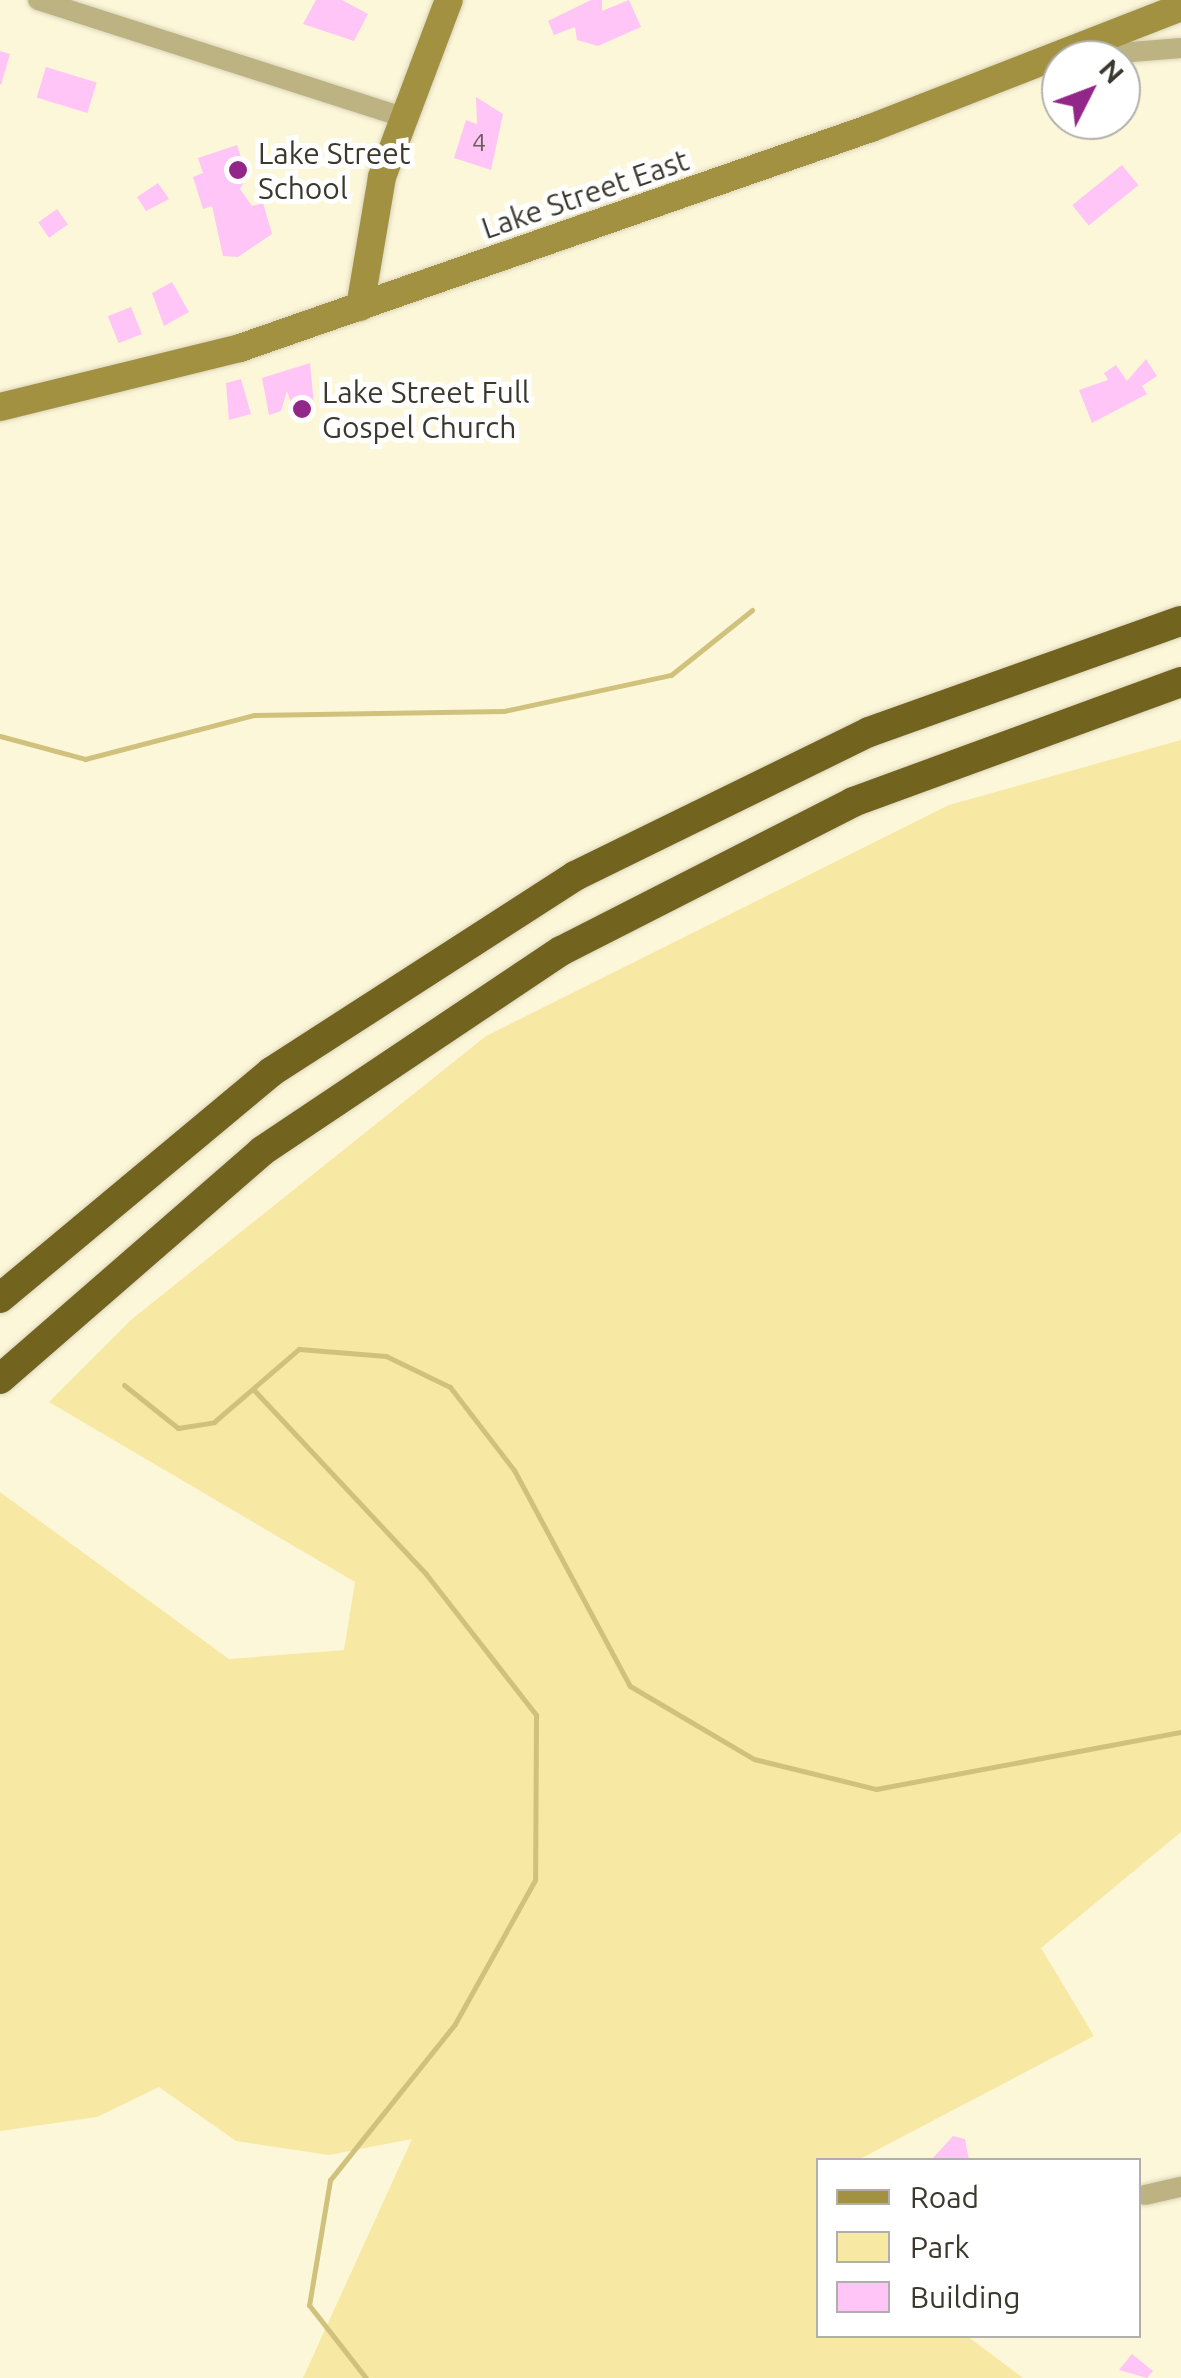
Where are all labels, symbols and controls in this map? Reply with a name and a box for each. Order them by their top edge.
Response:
north arrow [1041,40,1141,140]
text: N [1094,53,1131,89]
house number: 4 [472,127,486,157]
place label: Lake Street School [258,135,411,206]
street label: Lake Street East [477,142,693,246]
marker: Lake Street School [227,159,249,181]
place label: Lake Street Full Gospel Church [322,374,530,444]
marker: Lake Street Full Gospel Church [291,398,313,420]
legend [816,2158,1141,2338]
text: Road [910,2180,979,2214]
text: Park [910,2230,970,2264]
text: Building [910,2280,1021,2314]

